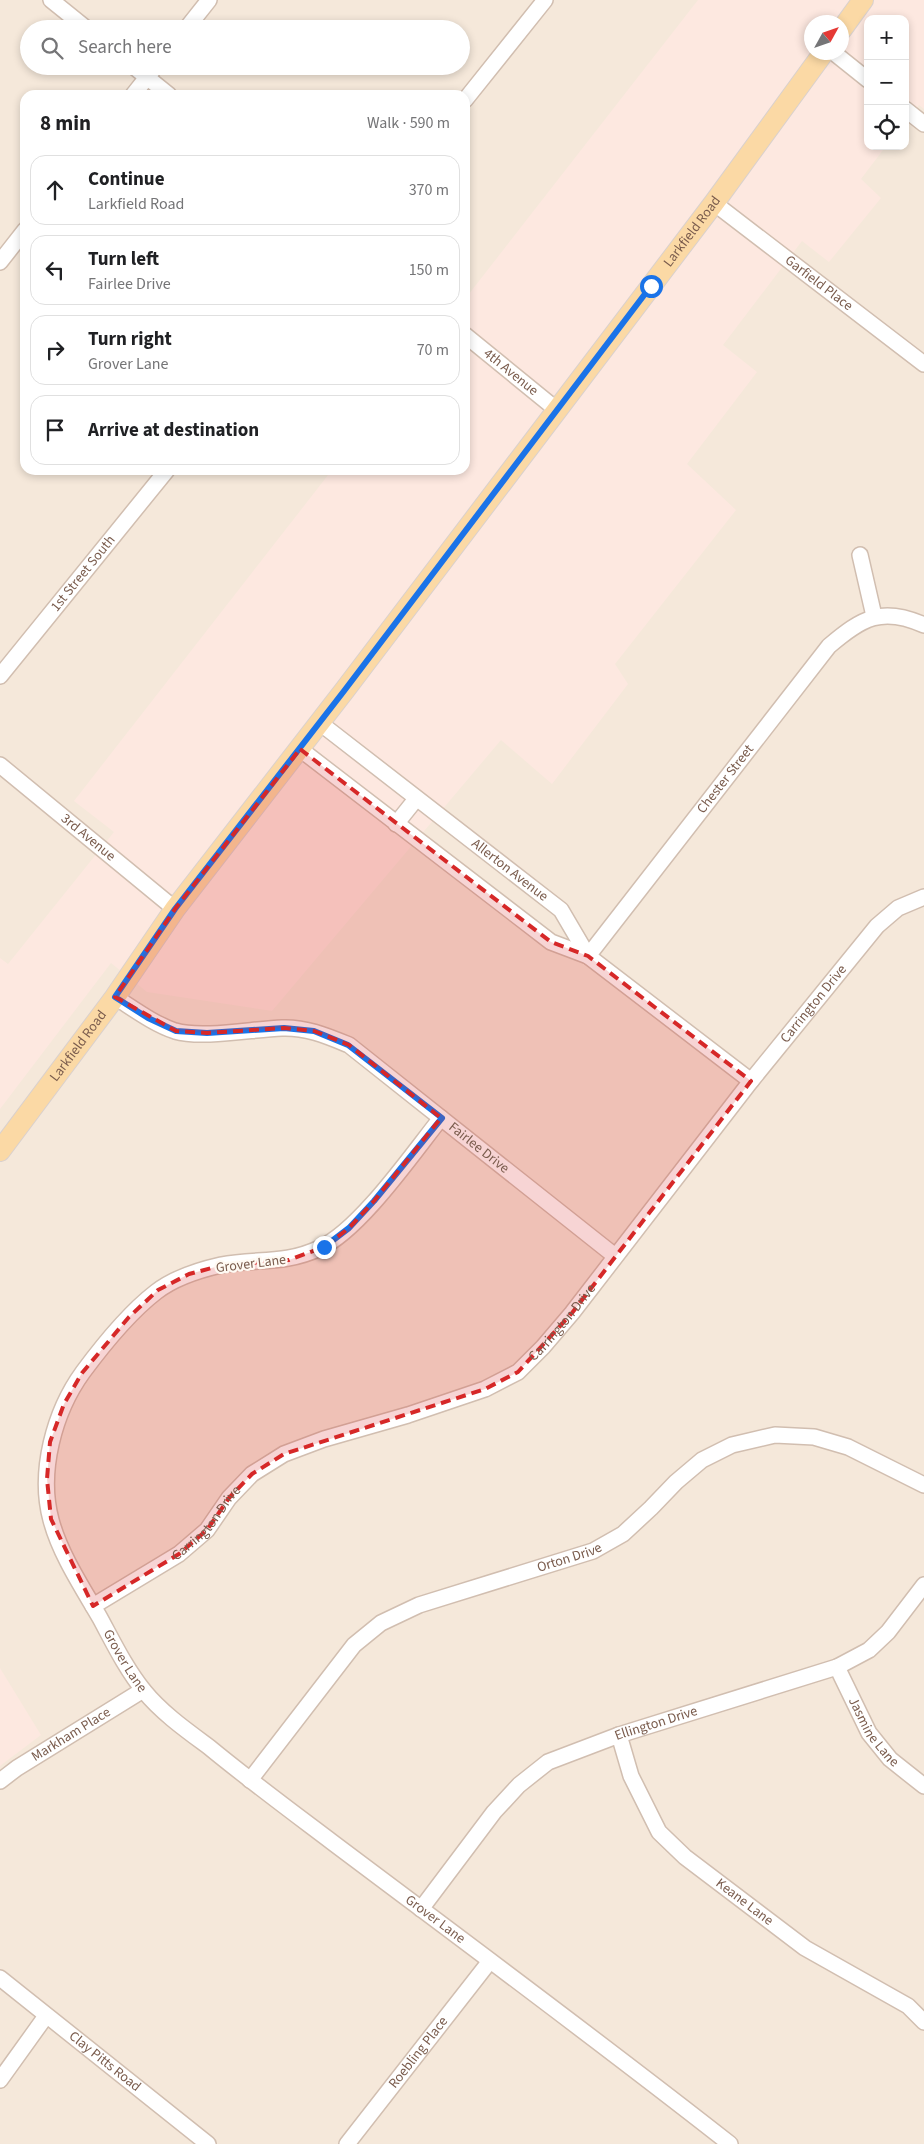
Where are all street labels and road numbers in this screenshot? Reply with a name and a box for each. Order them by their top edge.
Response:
street label: Larkfield Road [659,192,726,271]
street label: Garfield Place [781,251,857,316]
street label: 4th Avenue [479,344,542,401]
street label: 1st Street South [46,531,120,616]
street label: Chester Street [692,740,759,818]
street label: 3rd Avenue [56,809,120,866]
street label: Allerton Avenue [467,834,552,906]
street label: Carrington Drive [776,960,852,1048]
street label: Larkfield Road [45,1006,112,1086]
street label: Fairlee Drive [444,1118,513,1178]
street label: Grover Lane [215,1250,287,1278]
street label: Carrington Drive [524,1280,601,1366]
street label: Carrington Drive [168,1481,246,1566]
street label: Orton Drive [535,1538,606,1578]
street label: Grover Lane [98,1626,152,1697]
street label: Jasmine Lane [843,1694,903,1772]
street label: Ellington Drive [612,1701,700,1746]
street label: Markham Place [28,1702,115,1767]
street label: Keane Lane [711,1874,778,1931]
street label: Grover Lane [401,1890,469,1949]
street label: Roebling Place [384,2012,453,2093]
street label: Clay Pitts Road [64,2027,145,2097]

